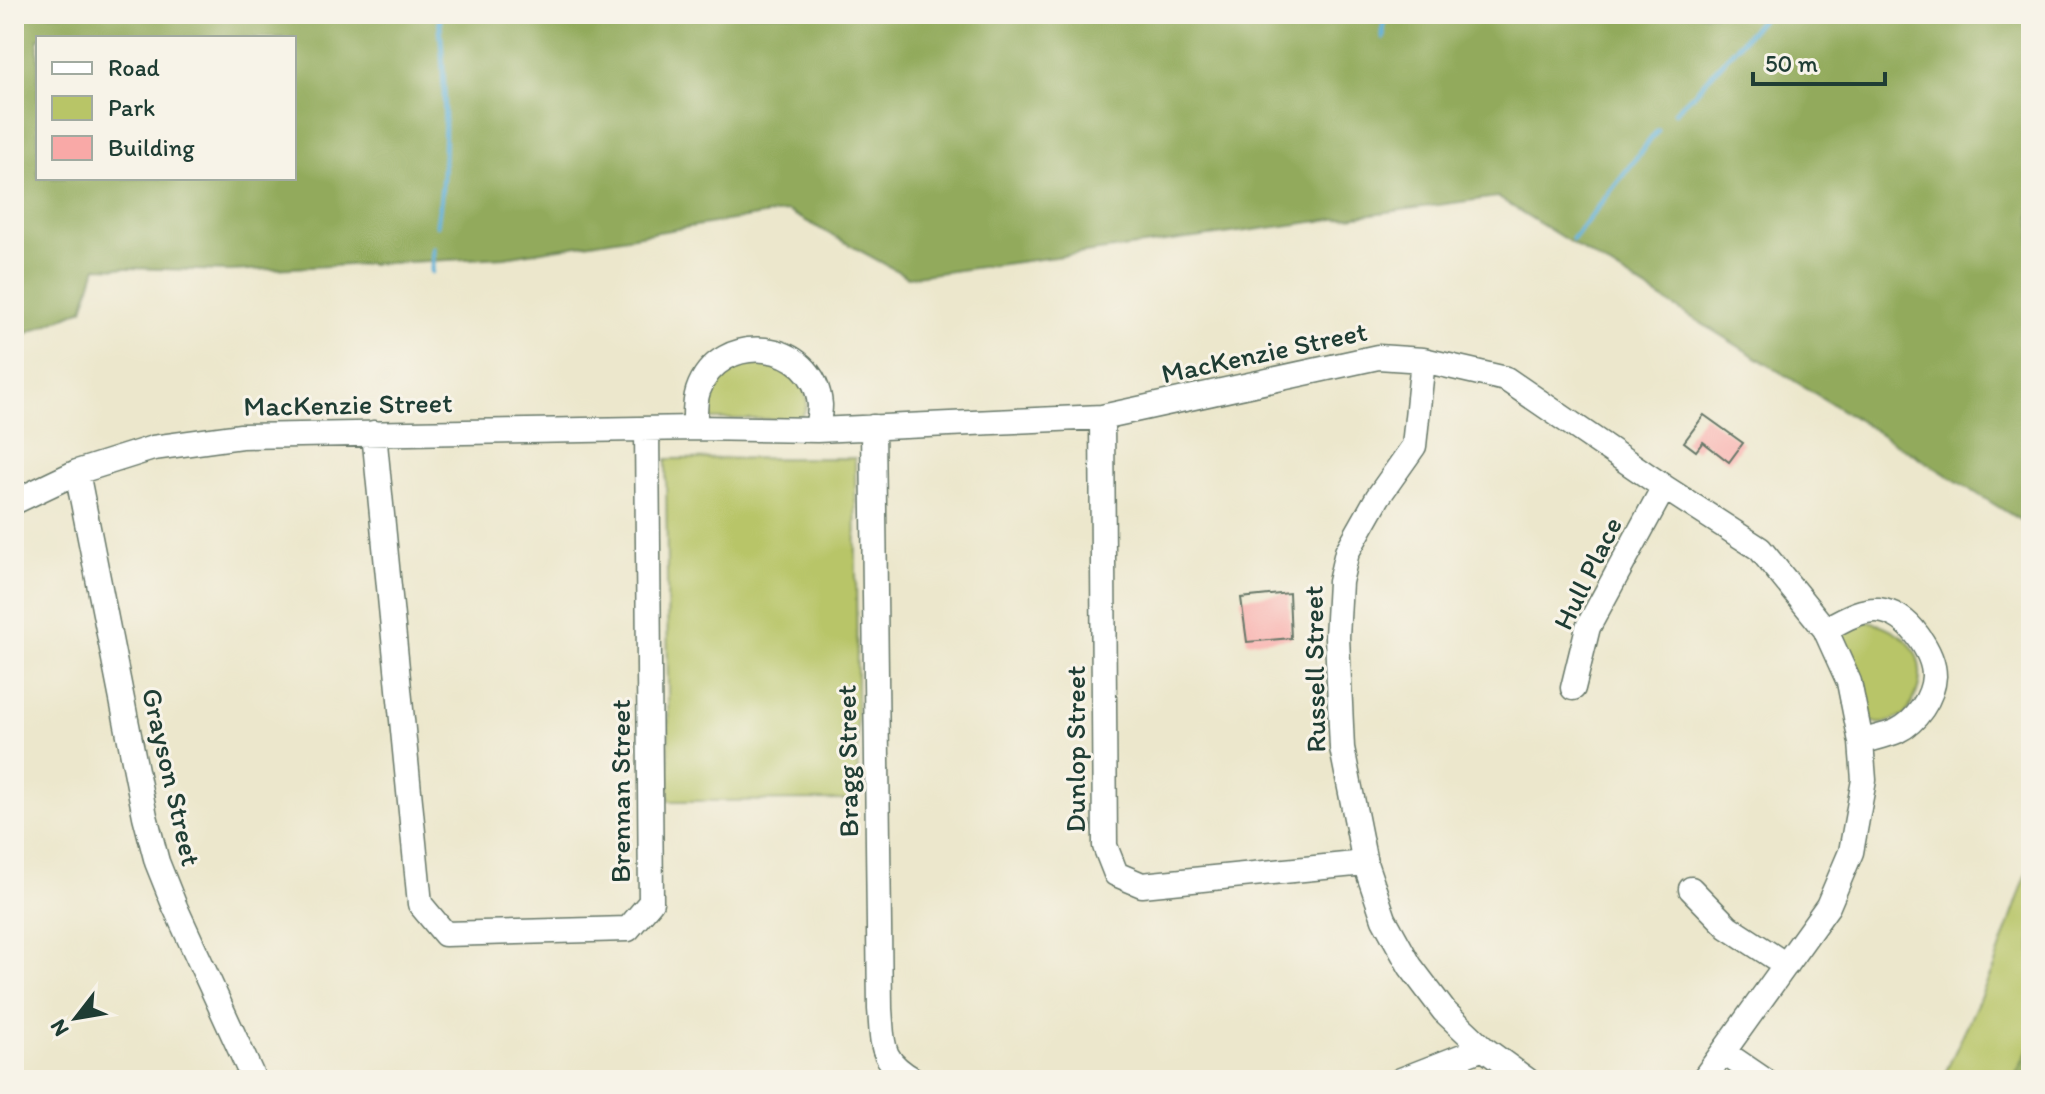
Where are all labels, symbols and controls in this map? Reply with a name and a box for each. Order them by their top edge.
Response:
legend [36,36,296,180]
scale bar [1753,36,1885,86]
text: 50 m [1765,49,1818,78]
text: Road [108,53,160,82]
text: Park [108,93,155,122]
text: Building [108,133,195,162]
street label: MacKenzie Street [1158,314,1370,390]
street label: MacKenzie Street [243,385,453,423]
street label: Hull Place [1545,511,1629,635]
street label: Russell Street [1296,585,1332,753]
street label: Dunlop Street [1058,665,1092,833]
street label: Bragg Street [829,684,865,838]
street label: Grayson Street [135,685,209,869]
street label: Brennan Street [603,699,637,883]
north arrow [36,978,116,1058]
text: N [44,1015,75,1041]

